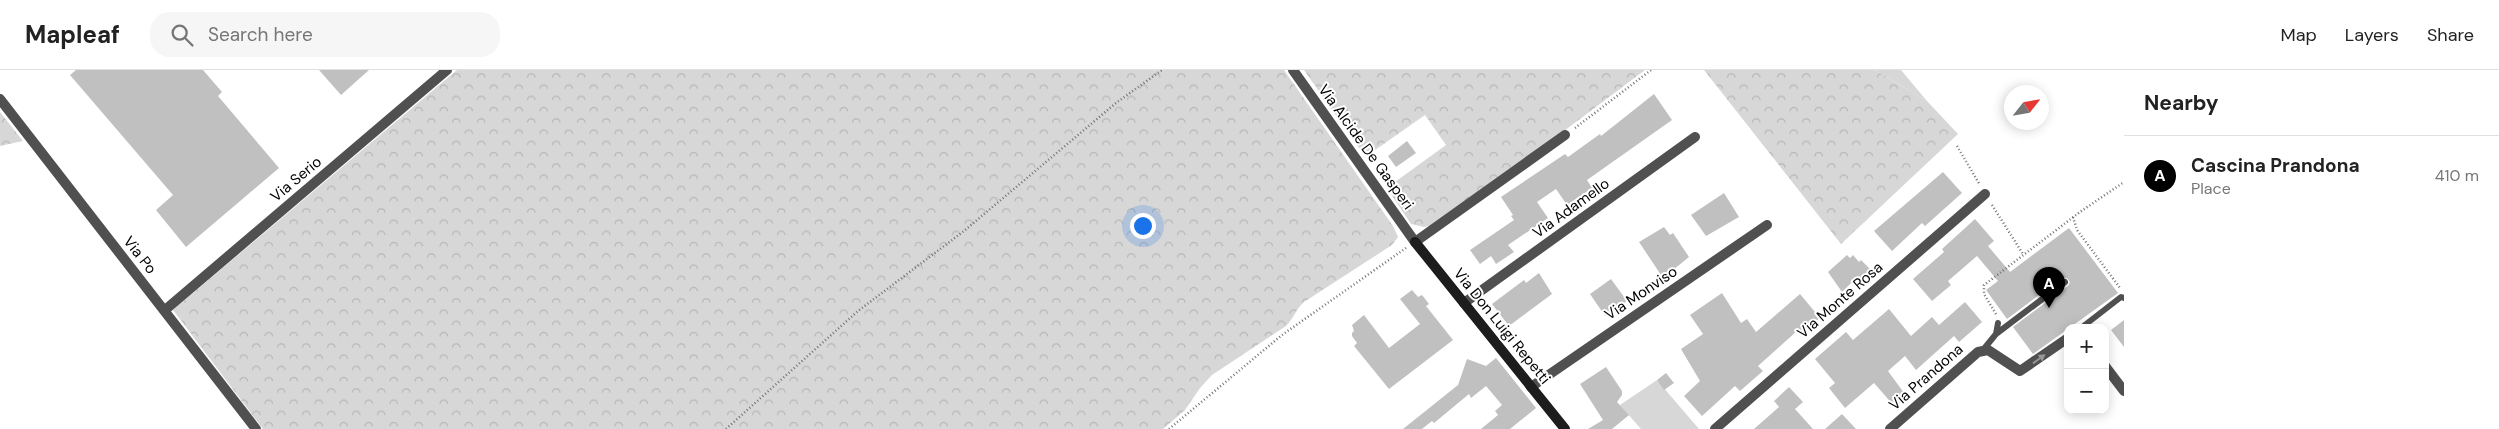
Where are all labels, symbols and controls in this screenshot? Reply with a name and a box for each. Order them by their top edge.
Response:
search box [150,12,500,57]
text: Mapleaf [25,19,120,50]
icon: search [168,21,196,49]
text: Search here [208,22,313,47]
text: Map [2281,23,2317,47]
text: Layers [2345,23,2399,47]
text: Share [2427,23,2474,47]
street label: Via Alcide De Gasperi [1314,80,1418,214]
north arrow [2004,85,2049,130]
text: Nearby [2144,89,2218,117]
street label: Via Serio [266,152,326,206]
text: Cascina Prandona [2191,153,2360,178]
text: A [2154,165,2166,186]
text: 410 m [2435,165,2479,186]
street label: Via Adamello [1529,173,1614,243]
text: Place [2191,178,2231,199]
your location [1130,213,1156,239]
street label: Via Po [119,232,161,278]
street label: Via Monte Rosa [1793,257,1887,343]
street label: Via Monviso [1601,261,1681,325]
street label: Via Don Luigi Repetti [1449,264,1555,388]
pin: A [2033,267,2065,308]
map controls [2064,324,2109,414]
button: + [2064,324,2109,369]
street label: Via Prandona [1885,339,1967,415]
one-way arrow [2032,354,2046,364]
button: − [2064,369,2109,414]

